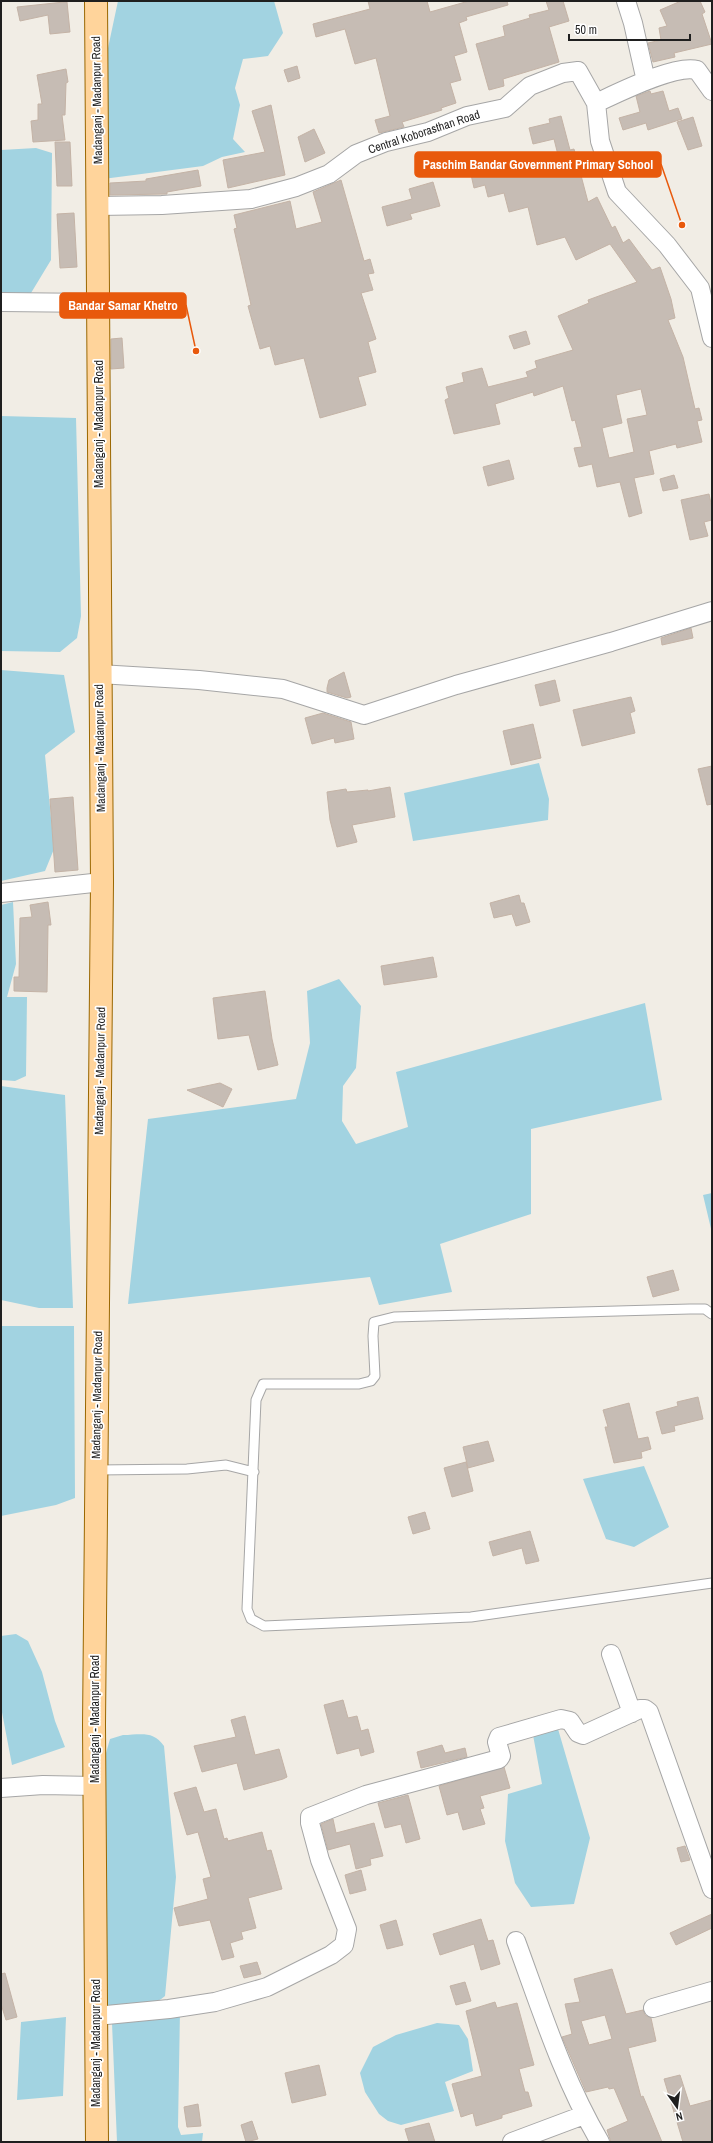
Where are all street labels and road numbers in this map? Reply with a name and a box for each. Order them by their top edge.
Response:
street label: Madanganj - Madanpur Road [88,36,106,164]
street label: Central Koborasthan Road [366,106,482,158]
street label: Madanganj - Madanpur Road [91,360,107,488]
street label: Madanganj - Madanpur Road [91,684,109,812]
street label: Madanganj - Madanpur Road [91,1007,109,1135]
street label: Madanganj - Madanpur Road [88,1331,106,1459]
street label: Madanganj - Madanpur Road [87,1655,103,1783]
street label: Madanganj - Madanpur Road [88,1979,104,2107]

